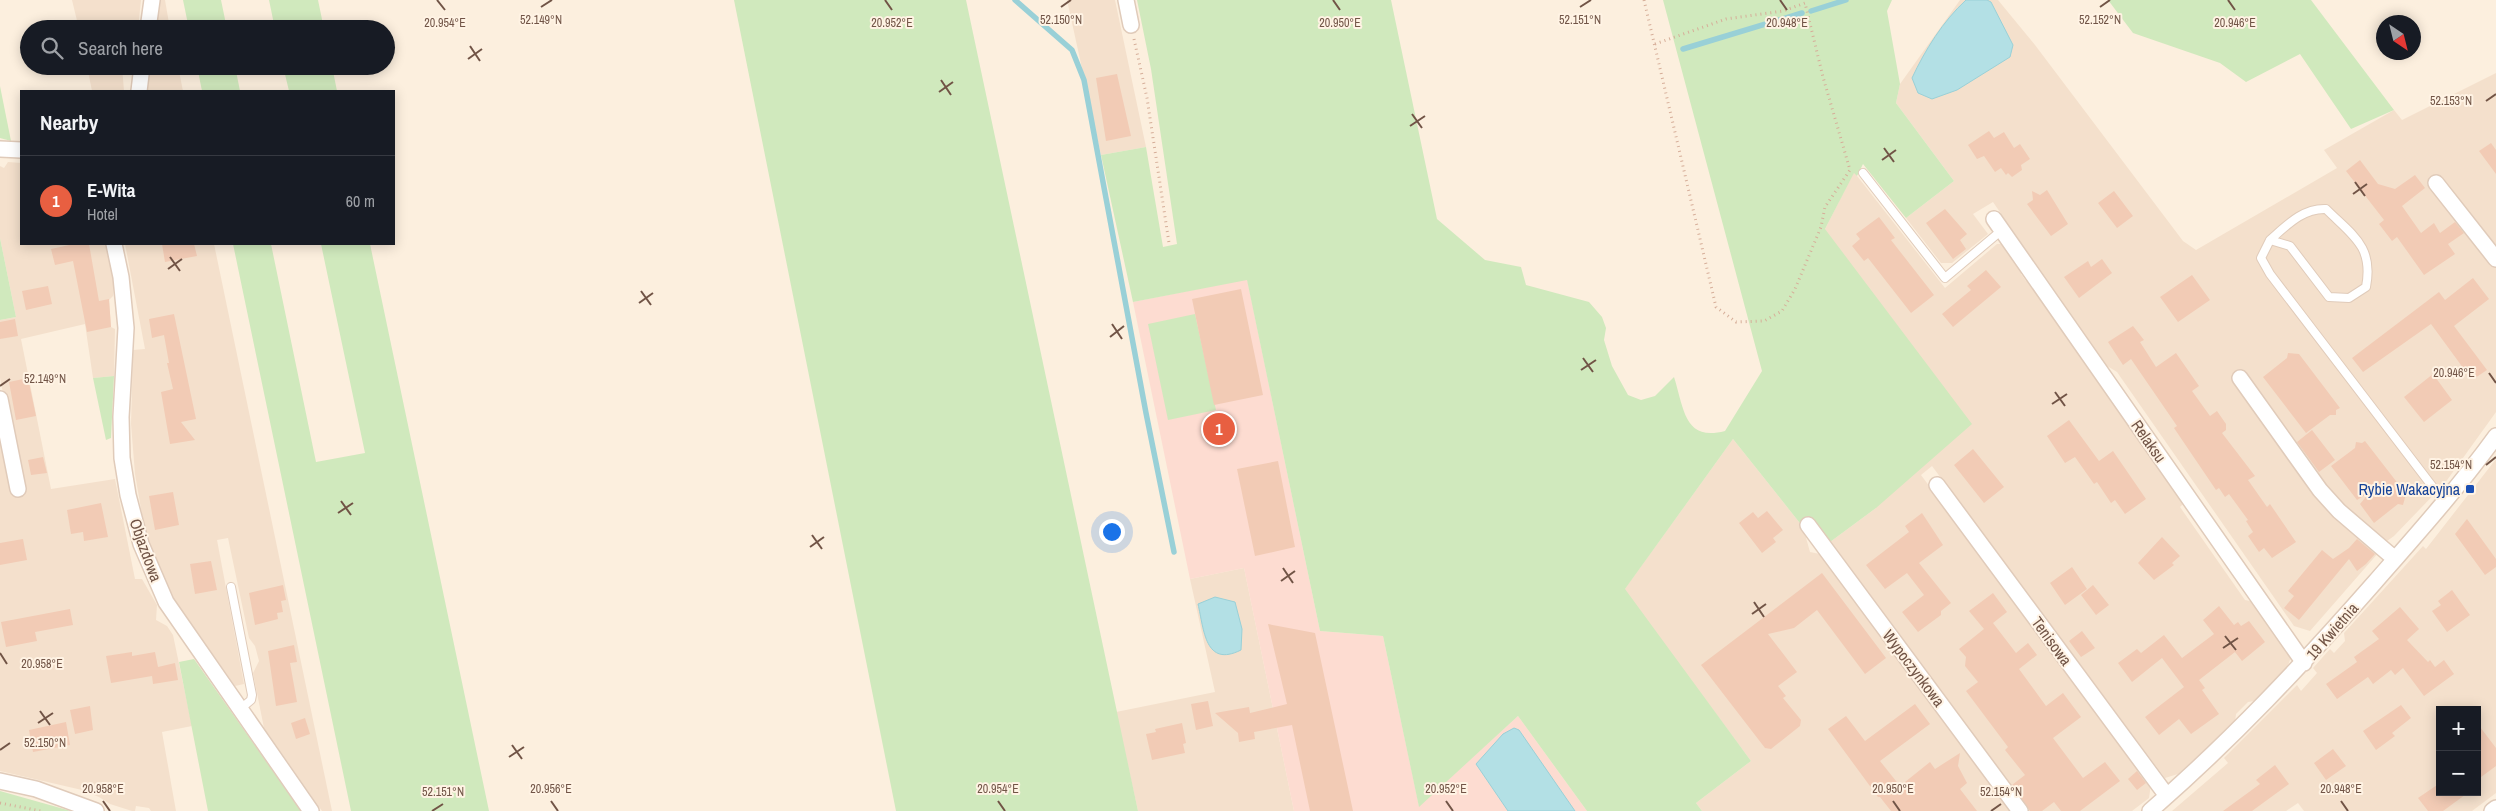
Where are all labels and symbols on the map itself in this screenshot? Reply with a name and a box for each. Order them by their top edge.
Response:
text: 52.149°N [520,12,562,28]
text: 52.150°N [1040,12,1082,28]
text: 52.151°N [1559,12,1601,28]
text: 52.152°N [2079,12,2121,28]
text: 20.954°E [424,15,466,31]
text: 20.952°E [871,15,913,31]
text: 20.950°E [1319,15,1361,31]
text: 20.948°E [1766,15,1808,31]
text: 20.946°E [2214,15,2256,31]
north arrow [2376,15,2421,60]
text: 52.153°N [2430,93,2472,109]
text: 20.946°E [2433,365,2475,381]
text: 52.149°N [24,371,66,387]
pin: 1 [1203,410,1235,448]
street label: Relaksu [2126,415,2172,467]
text: 52.154°N [2430,457,2472,473]
place label: Rybie Wakacyjna [2358,478,2461,500]
marker: Rybie Wakacyjna [2464,483,2476,495]
street label: Objazdowa [124,515,168,585]
your location [1099,519,1125,545]
street label: 19 Kwietnia [2301,597,2363,664]
street label: Tenisowa [2027,612,2078,670]
street label: Wypoczynkowa [1878,625,1951,712]
text: 20.958°E [21,656,63,672]
text: 52.150°N [24,735,66,751]
text: 20.958°E [82,781,124,797]
text: 20.956°E [530,781,572,797]
text: 20.954°E [977,781,1019,797]
text: 20.952°E [1425,781,1467,797]
text: 20.950°E [1872,781,1914,797]
text: 20.948°E [2320,781,2362,797]
text: 52.151°N [422,784,464,800]
text: 52.154°N [1980,784,2022,800]

